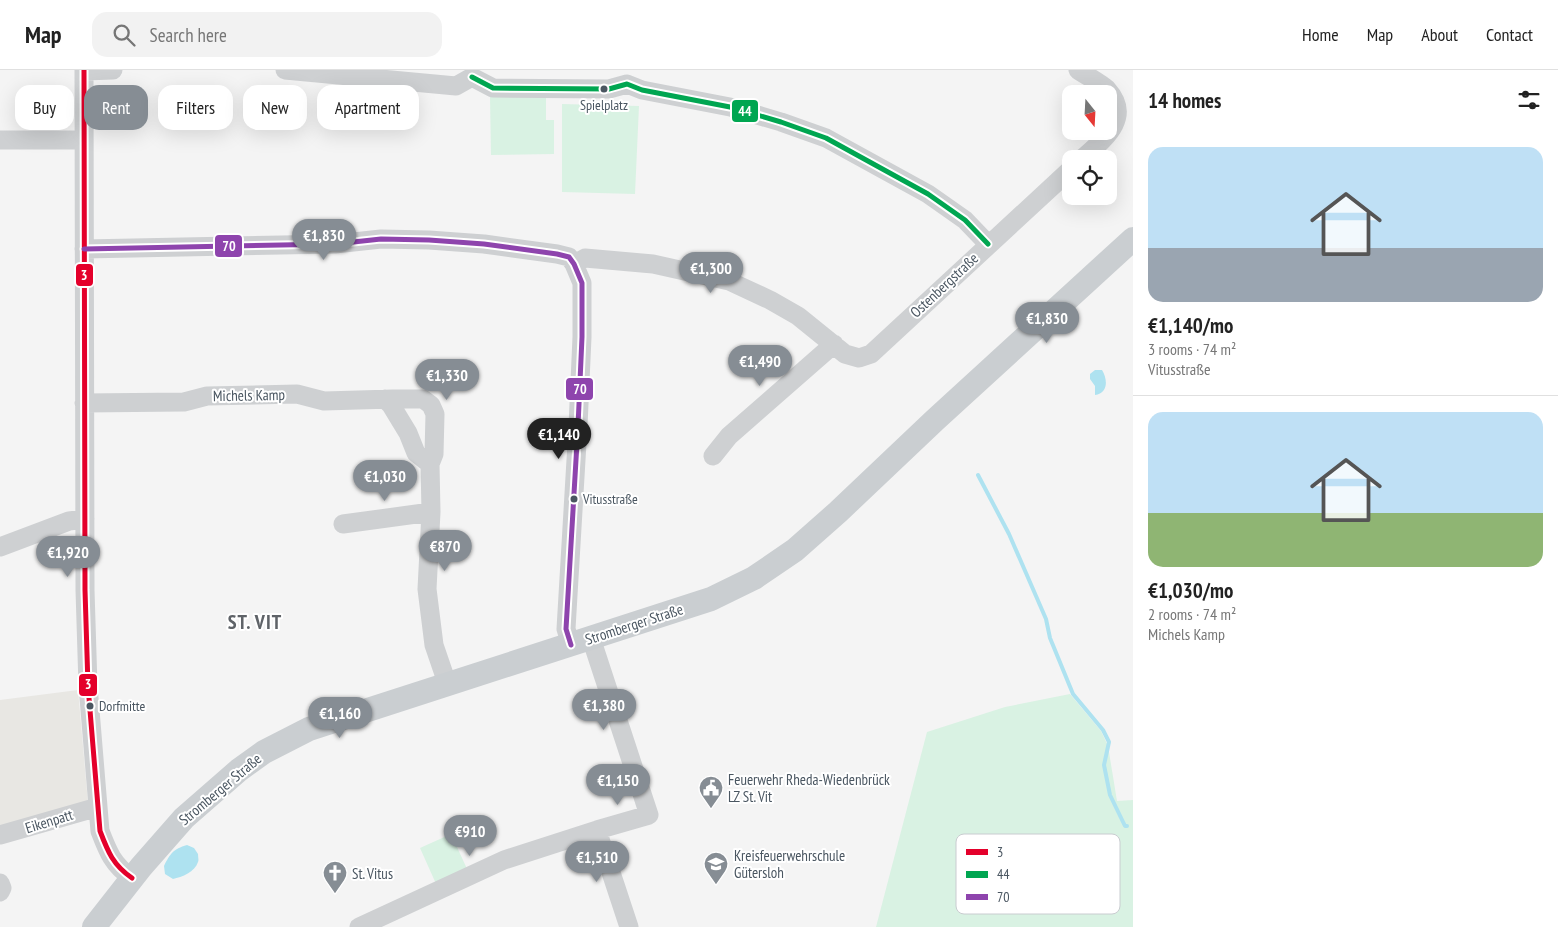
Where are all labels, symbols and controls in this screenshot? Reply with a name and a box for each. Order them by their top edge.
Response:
search box [92,12,442,57]
text: Map [25,19,62,50]
icon: search [110,21,138,49]
text: Search here [150,23,227,47]
text: Home [1302,23,1339,46]
text: Map [1367,23,1393,46]
text: About [1421,23,1458,46]
text: Contact [1486,23,1533,46]
marker: Spielplatz [599,84,609,94]
chip: Buy [15,85,74,130]
chip: Rent [84,85,148,130]
chip: Filters [158,85,233,130]
chip: New [243,85,307,130]
chip: Apartment [317,85,419,130]
north arrow [1062,85,1118,140]
map controls [1062,85,1117,205]
icon: filters [1515,86,1543,114]
text: 14 homes [1148,87,1221,114]
place label: Spielplatz [580,96,628,114]
line badge: 44 [731,99,759,123]
text: 44 [738,102,752,120]
button: locate [1062,150,1117,205]
icon: home [1301,179,1391,269]
pin: €1,830 [283,218,365,261]
text: €1,830 [303,225,345,245]
line badge: 70 [214,234,243,258]
text: 70 [222,237,236,255]
street label: Ostenbergstraße [906,249,982,321]
pin: €1,300 [670,252,752,294]
text: €1,300 [690,258,732,278]
line badge: 3 [75,263,94,287]
text: 3 [81,266,87,284]
pin: €1,830 [1006,302,1088,344]
text: €1,830 [1026,308,1068,328]
text: €1,140/mo [1148,312,1233,339]
text: 3 rooms · 74 m² [1148,339,1236,359]
pin: €1,490 [719,344,801,387]
text: €1,490 [739,351,781,371]
pin: €1,330 [406,358,488,401]
text: Vitusstraße [1148,359,1211,379]
text: €1,330 [426,365,468,385]
line badge: 70 [565,377,594,401]
text: 70 [573,380,587,398]
street label: Michels Kamp [213,385,285,405]
pin: €1,140 [518,418,600,460]
text: €1,140 [538,424,580,444]
icon: home [1301,445,1391,535]
pin: €1,030 [344,460,426,502]
text: €1,030 [364,466,406,486]
place label: Vitusstraße [582,490,638,508]
marker: Vitusstraße [569,494,579,504]
pin: €870 [415,530,475,572]
pin: €1,920 [27,536,109,578]
text: €870 [430,536,460,556]
text: €1,920 [47,542,89,562]
text: €1,030/mo [1148,577,1233,604]
street label: Stromberger Straße [583,599,685,649]
text: 2 rooms · 74 m² [1148,604,1236,624]
district label: ST. VIT [228,609,282,635]
text: Michels Kamp [1148,624,1225,644]
line badge: 3 [78,673,98,697]
text: 3 [85,675,91,693]
pin: €1,380 [563,688,645,731]
text: €1,380 [583,695,625,715]
pin: €1,160 [299,696,381,739]
place label: Dorfmitte [99,697,146,715]
marker: Dorfmitte [85,701,95,711]
text: €1,160 [319,703,361,723]
street label: Stromberger Straße [175,749,265,829]
pin: €1,150 [577,764,659,806]
text: €1,150 [597,770,639,790]
place label: Feuerwehr Rheda-Wiedenbrück LZ St. Vit [728,770,890,806]
public building icon: Feuerwehr Rheda-Wiedenbrück LZ St. Vit [698,775,724,809]
street label: Eikenpatt [23,805,75,837]
pin: €910 [440,814,500,857]
text: €910 [455,821,485,841]
legend [956,834,1120,914]
pin: €1,510 [556,840,638,883]
text: 3 [997,843,1003,861]
place label: Kreisfeuerwehrschule Gütersloh [734,846,845,882]
text: €1,510 [576,847,618,867]
school or university icon: Kreisfeuerwehrschule Gütersloh [703,851,729,885]
church icon: St. Vitus [322,860,348,894]
place label: St. Vitus [352,864,393,883]
text: 44 [997,865,1010,883]
text: 70 [997,888,1010,906]

